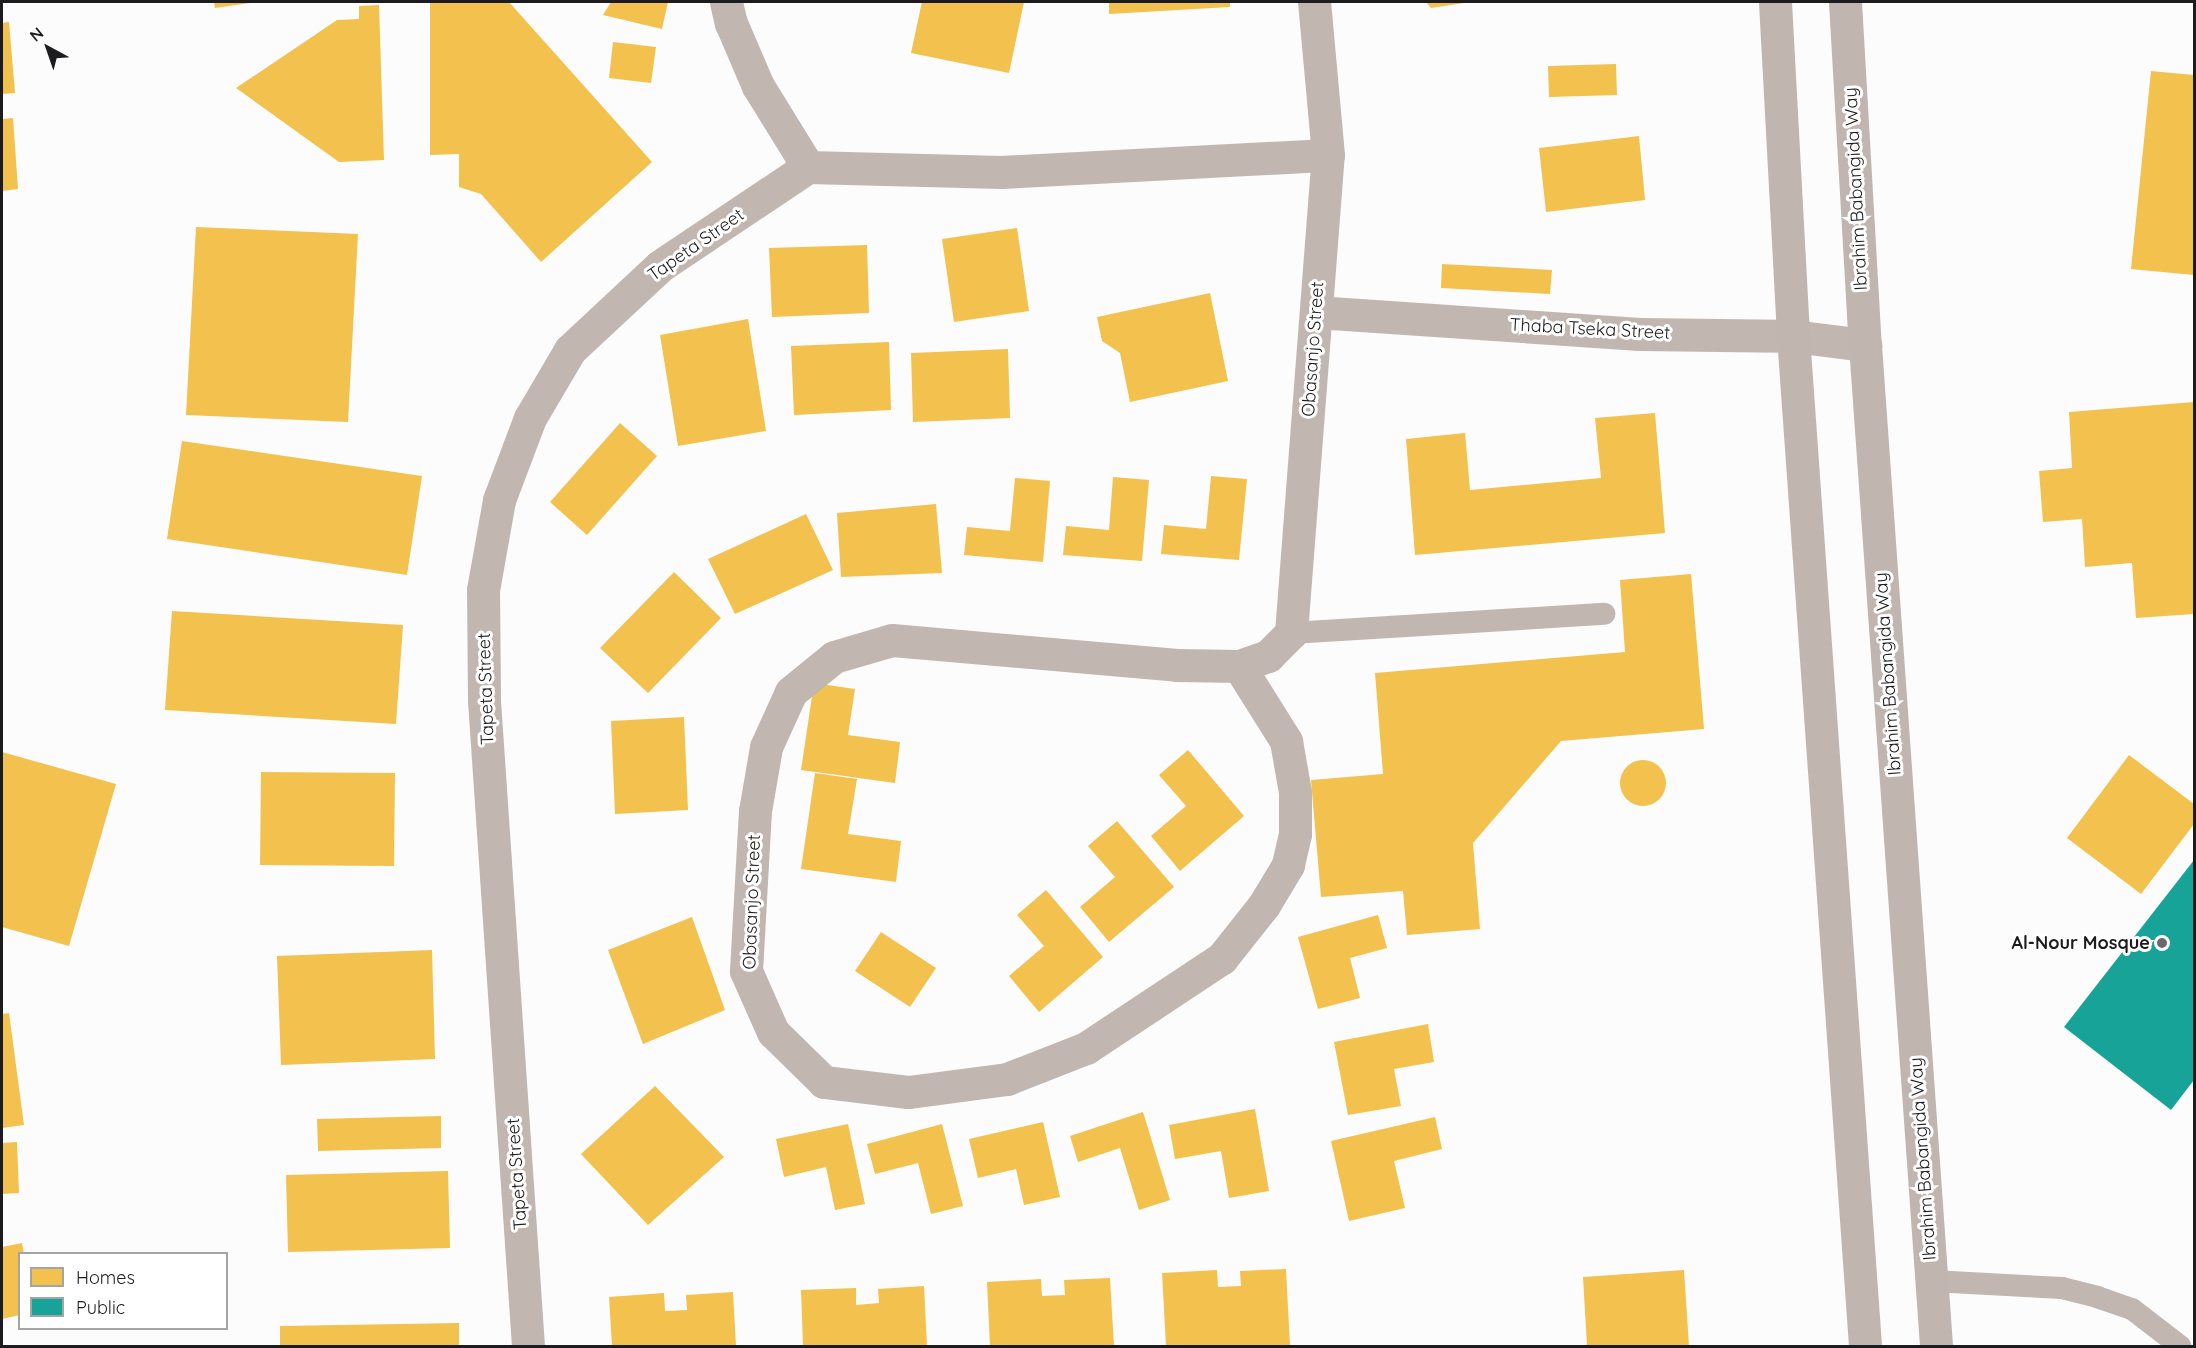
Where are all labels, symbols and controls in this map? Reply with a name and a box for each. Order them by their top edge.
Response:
north arrow [18,18,78,78]
text: N [25,23,47,46]
street label: Ibrahim Babangida Way [1840,87,1872,291]
street label: Tapeta Street [644,204,748,286]
street label: Obasanjo Street [1298,281,1328,417]
street label: Thaba Tseka Street [1509,314,1671,344]
street label: Ibrahim Babangida Way [1870,572,1906,776]
street label: Tapeta Street [473,633,499,745]
street label: Obasanjo Street [739,834,765,970]
place label: Al-Nour Mosque [2011,932,2150,954]
marker: Al-Nour Mosque [2155,936,2169,950]
street label: Ibrahim Babangida Way [1905,1057,1941,1261]
street label: Tapeta Street [502,1117,532,1231]
legend [18,1252,228,1330]
text: Homes [76,1266,135,1289]
text: Public [76,1296,125,1319]

